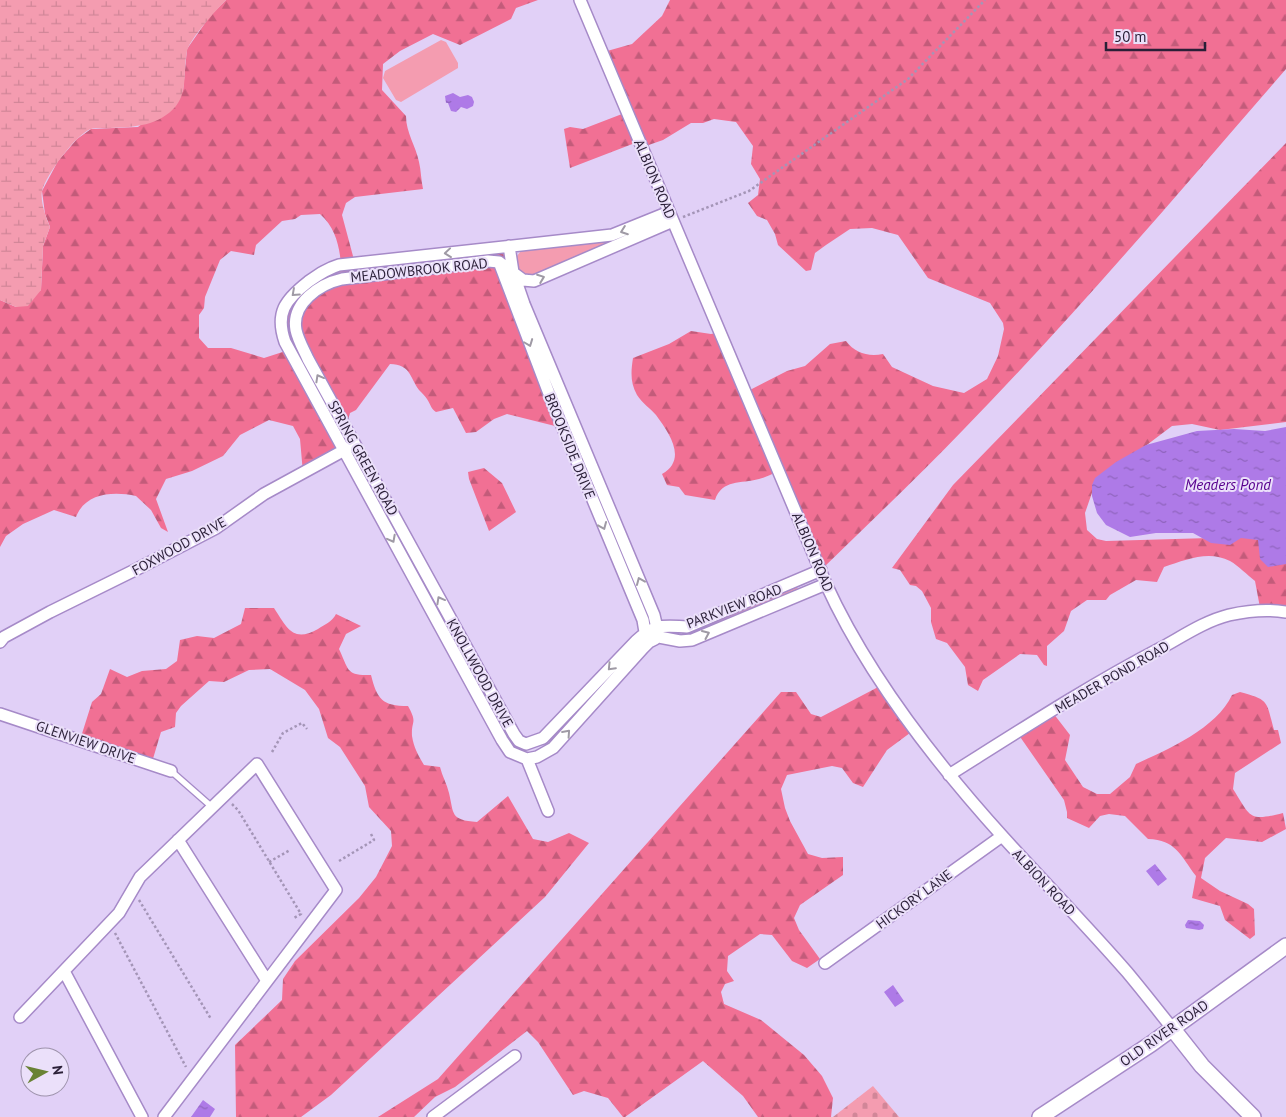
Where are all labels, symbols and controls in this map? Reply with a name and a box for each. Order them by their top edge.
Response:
scale bar [1106,20,1205,52]
text: 50 m [1114,27,1147,46]
street label: ALBION ROAD [630,136,680,222]
one-way arrow [620,225,629,235]
one-way arrow [444,247,452,258]
street label: MEADOWBROOK ROAD [349,254,489,286]
one-way arrow [536,274,545,284]
one-way arrow [292,287,301,296]
one-way arrow [523,338,534,347]
one-way arrow [315,374,325,383]
street label: BROOKSIDE DRIVE [541,390,599,502]
street label: SPRING GREEN ROAD [324,397,402,519]
water label: Meaders Pond [1185,475,1271,494]
street label: ALBION ROAD [788,509,838,595]
street label: FOXWOOD DRIVE [129,513,229,579]
one-way arrow [597,521,608,530]
one-way arrow [386,534,396,543]
one-way arrow [636,577,647,586]
street label: PARKVIEW ROAD [684,580,784,632]
one-way arrow [436,596,446,605]
street label: KNOLLWOOD DRIVE [443,616,517,730]
one-way arrow [701,630,710,641]
street label: MEADER POND ROAD [1052,637,1172,717]
one-way arrow [608,661,617,670]
street label: GLENVIEW DRIVE [34,717,138,767]
one-way arrow [561,729,570,738]
street label: ALBION ROAD [1009,845,1079,919]
street label: HICKORY LANE [872,865,956,933]
street label: OLD RIVER ROAD [1116,996,1212,1070]
north arrow [20,1047,70,1097]
text: N [48,1064,67,1076]

